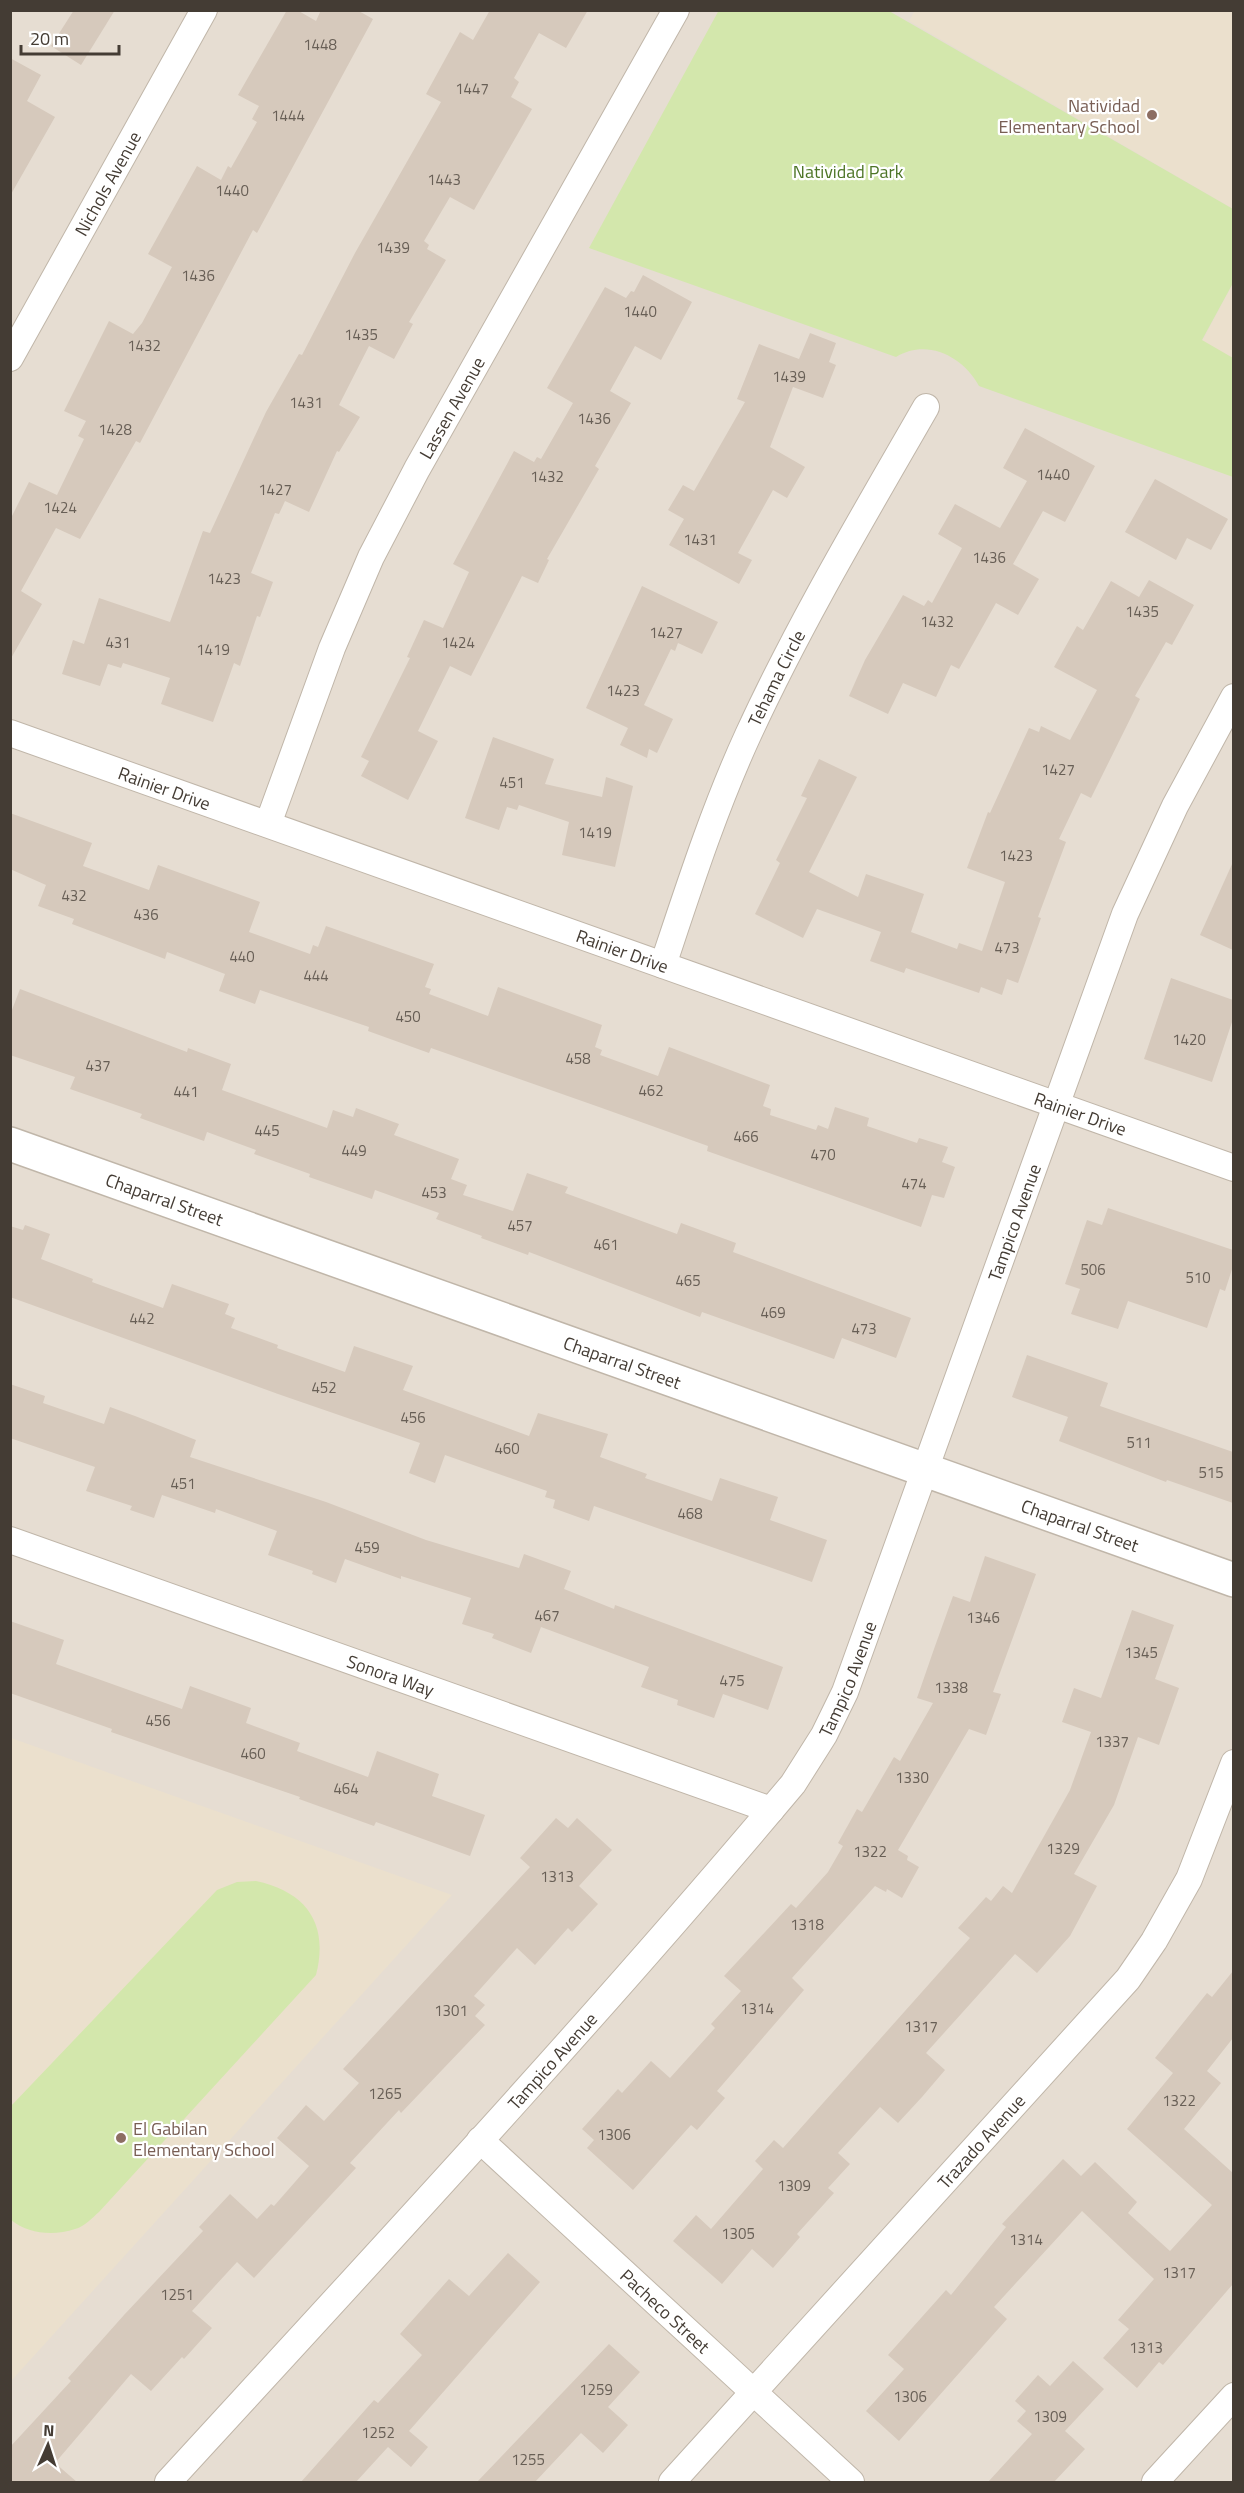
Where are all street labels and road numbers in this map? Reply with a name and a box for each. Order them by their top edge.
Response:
street label: Nichols Avenue [67,126,147,241]
street label: Lassen Avenue [412,352,491,464]
street label: Tehama Circle [741,625,812,730]
street label: Rainier Drive [115,759,214,817]
street label: Rainier Drive [573,922,672,980]
street label: Rainier Drive [1030,1085,1130,1142]
street label: Tampico Avenue [981,1160,1048,1285]
street label: Chaparral Street [102,1166,228,1233]
street label: Chaparral Street [560,1329,685,1396]
street label: Chaparral Street [1018,1492,1143,1559]
street label: Tampico Avenue [812,1617,883,1741]
street label: Sonora Way [343,1647,438,1703]
street label: Tampico Avenue [501,2006,603,2116]
street label: Trazado Avenue [931,2088,1031,2195]
street label: Pacheco Street [614,2262,717,2360]

